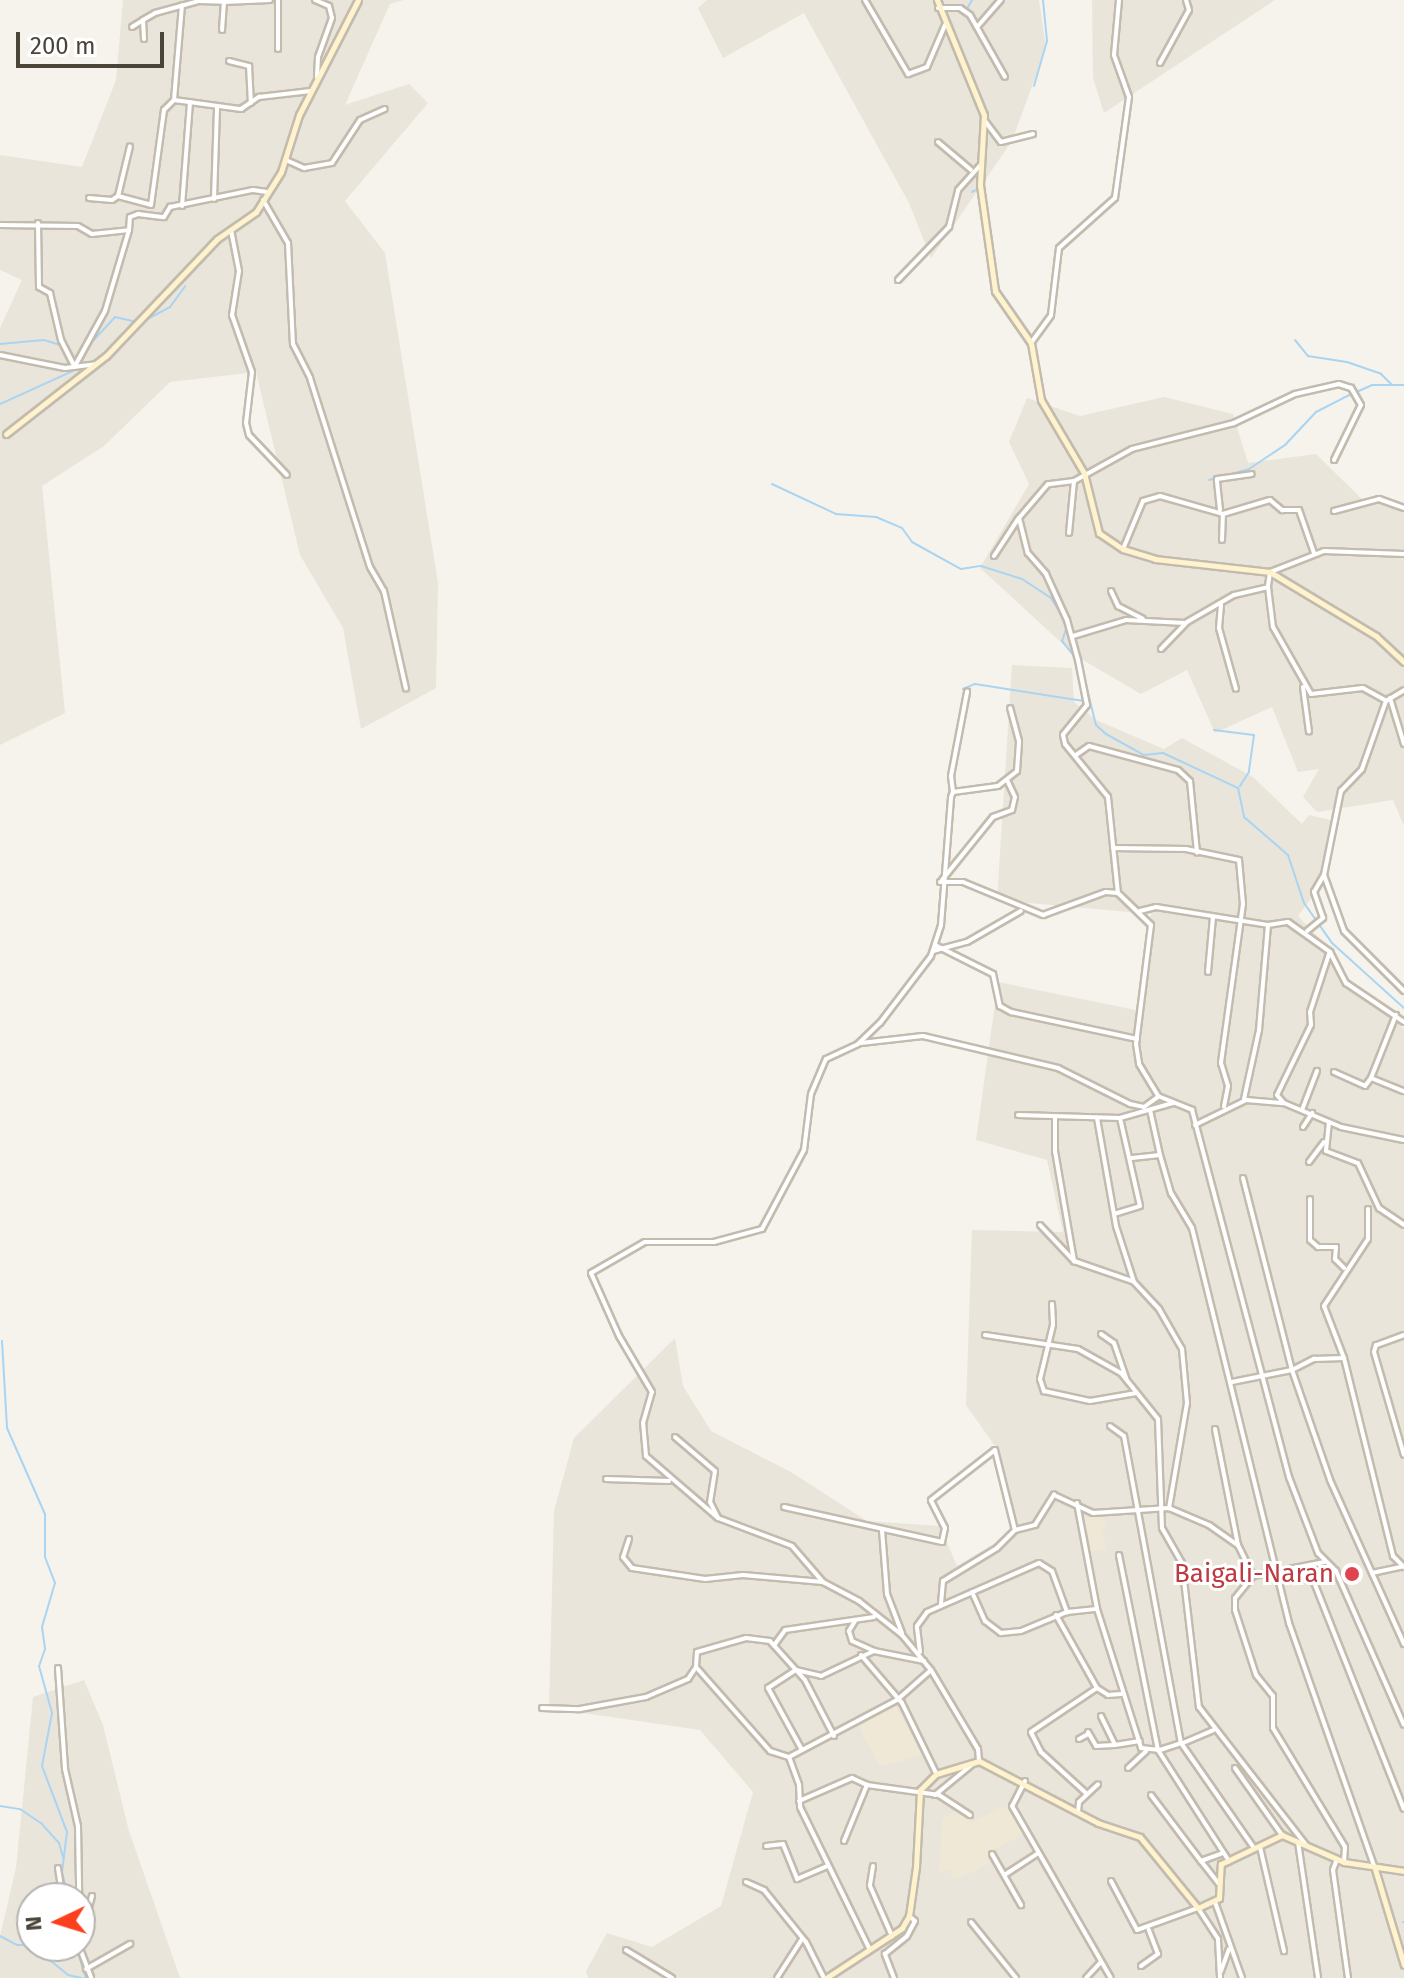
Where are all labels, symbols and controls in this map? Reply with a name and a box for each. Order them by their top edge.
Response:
scale bar [20,16,168,66]
text: 200 m [30,32,96,60]
place label: Baigali-Naran [1174,1558,1334,1590]
marker: Baigali-Naran [1341,1563,1363,1585]
north arrow [16,1882,96,1962]
text: N [20,1915,48,1932]

